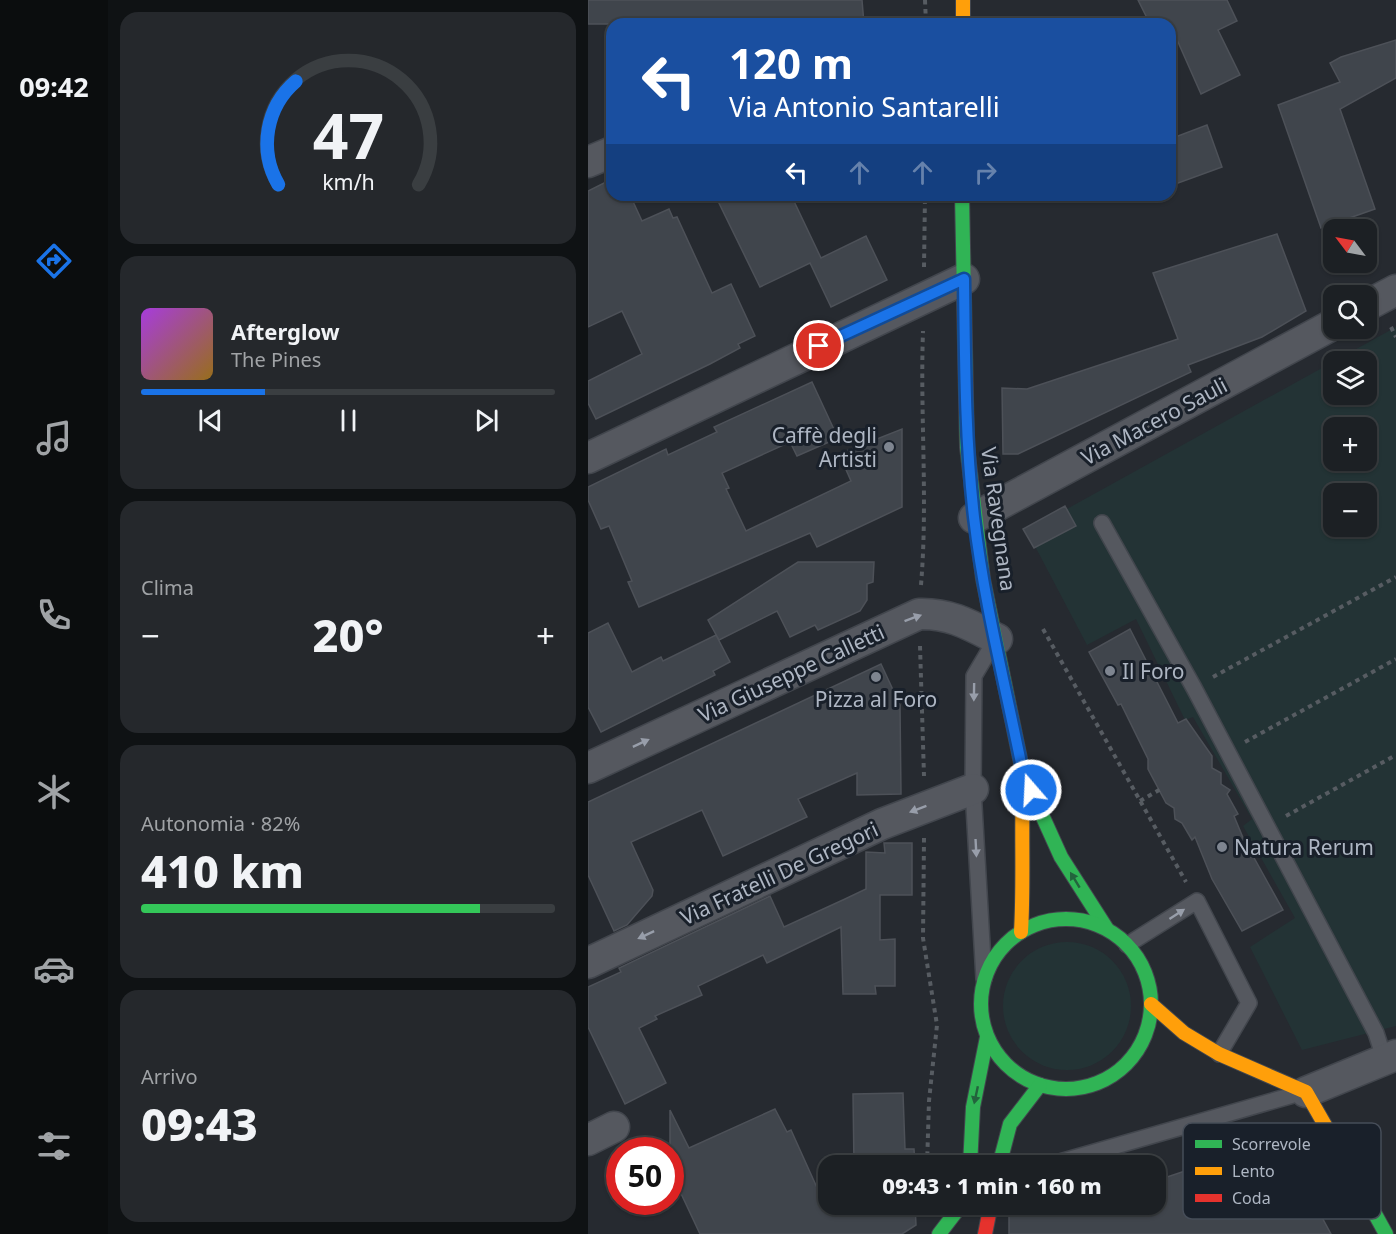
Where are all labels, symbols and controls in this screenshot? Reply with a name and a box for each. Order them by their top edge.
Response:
text: 120 m [729,34,853,91]
icon: left [630,42,708,120]
text: 09:42 [19,68,89,105]
text: Via Antonio Santarelli [729,88,1000,125]
text: 47 [312,92,384,177]
icon: left [780,156,813,189]
icon: ahead [843,156,876,189]
icon: ahead [906,156,939,189]
icon: right [969,156,1002,189]
text: km/h [322,168,374,197]
north arrow [1323,219,1377,273]
map controls [1323,219,1377,537]
icon: directions [33,240,75,282]
button: search [1323,285,1377,339]
text: Afterglow [231,316,340,346]
pin [793,320,844,371]
icon: arrive [802,329,835,362]
text: The Pines [231,346,321,373]
button: layers [1323,351,1377,405]
street label: Via Macero Sauli [1076,371,1232,471]
icon: previous [194,404,227,437]
icon: pause [332,404,365,437]
icon: next [470,404,503,437]
icon: music [33,417,75,459]
button: + [1323,417,1377,471]
place label: Caffè degli Artisti [772,421,877,473]
marker: Caffè degli Artisti [882,440,896,454]
street label: Via Ravegnana [975,445,1023,593]
button: − [1323,483,1377,537]
text: Clima [141,574,194,601]
icon: phone [33,594,75,636]
text: 20° [312,604,384,665]
one-way arrow [905,612,923,622]
text: − [141,613,160,658]
text: + [536,613,555,658]
street label: Via Giuseppe Calletti [693,618,889,728]
place label: Il Foro [1122,657,1185,685]
marker: Il Foro [1103,664,1117,678]
marker: Pizza al Foro [869,670,883,684]
one-way arrow [969,682,979,701]
place label: Pizza al Foro [815,685,937,713]
one-way arrow [633,739,650,748]
position arrow [999,758,1063,822]
icon: climate [33,771,75,813]
one-way arrow [909,805,927,815]
text: Autonomia · 82% [141,810,300,837]
street label: Via Fratelli De Gregori [676,815,882,931]
place label: Natura Rerum [1234,833,1374,861]
one-way arrow [971,838,980,857]
text: 410 km [141,840,304,901]
marker: Natura Rerum [1215,840,1229,854]
one-way arrow [1070,871,1080,888]
one-way arrow [1169,908,1185,919]
one-way arrow [638,931,655,940]
icon: car [33,948,75,990]
text: Arrivo [141,1063,198,1090]
one-way arrow [970,1085,980,1104]
text: 09:43 [141,1093,258,1154]
legend [1183,1123,1381,1219]
icon: filters [33,1125,75,1167]
text: Scorrevole [1232,1133,1311,1155]
speed limit sign: 50 [606,1137,684,1215]
text: Lento [1232,1160,1275,1182]
text: 09:43 · 1 min · 160 m [882,1170,1102,1200]
text: Coda [1232,1187,1271,1209]

